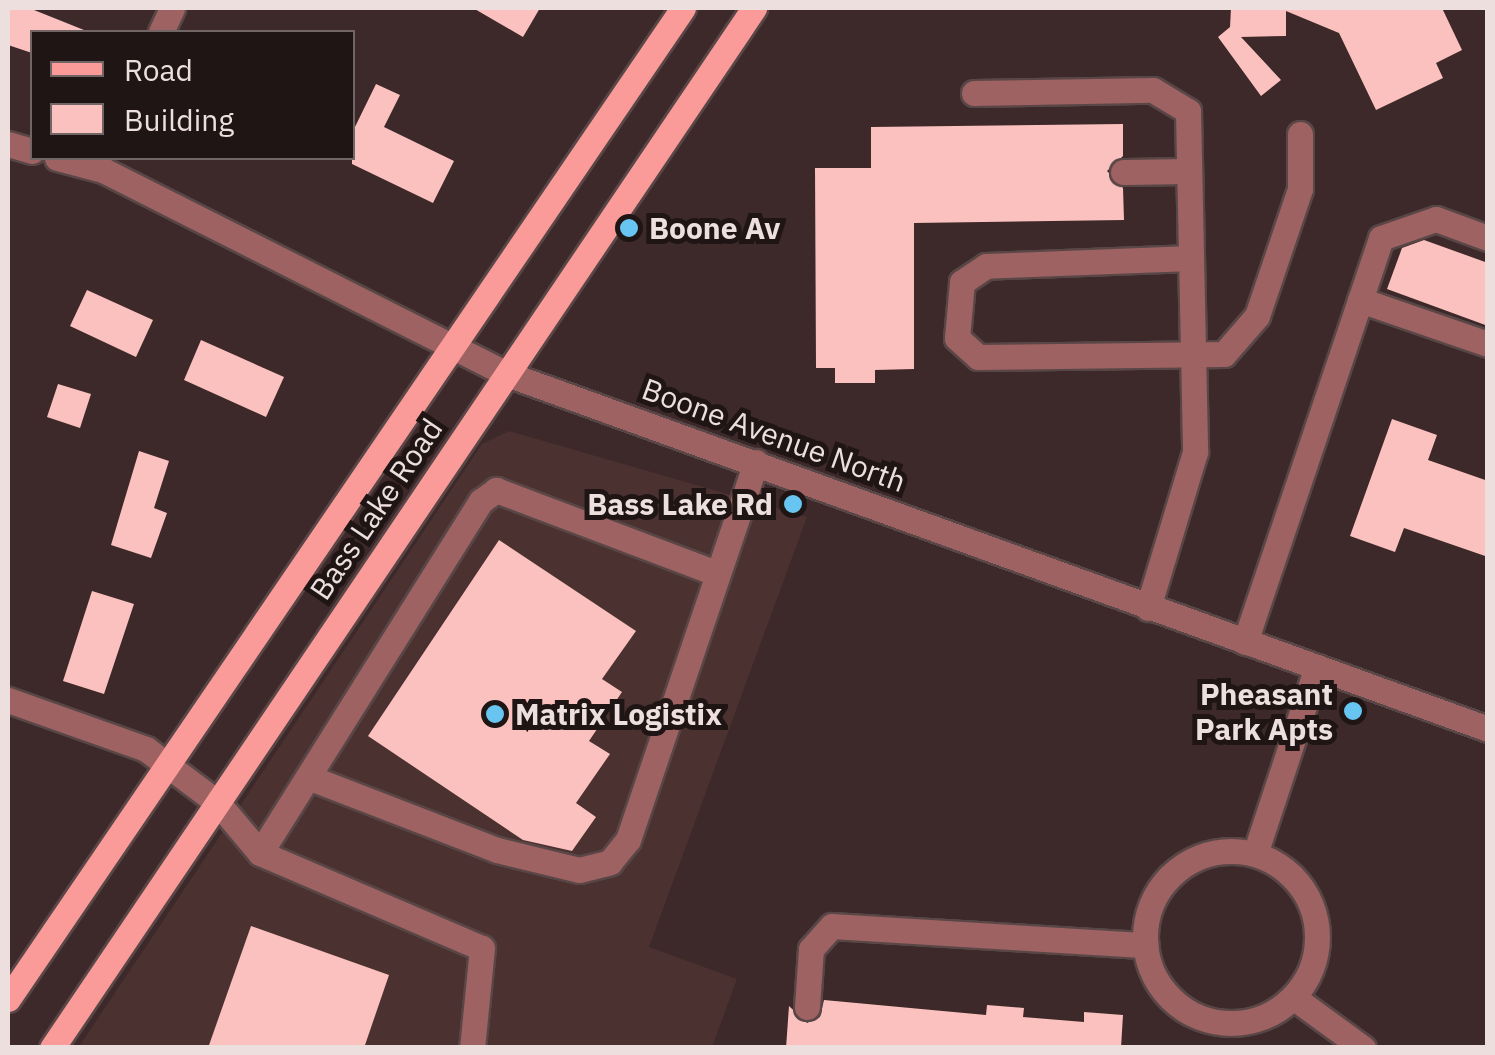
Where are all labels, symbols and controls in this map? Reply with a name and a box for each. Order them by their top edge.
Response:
legend [30,30,355,160]
text: Road [124,50,193,89]
text: Building [124,100,234,139]
place label: Boone Av [649,210,780,246]
marker: Boone Av [618,217,640,239]
street label: Boone Avenue North [637,371,911,499]
street label: Bass Lake Road [302,412,450,606]
place label: Bass Lake Rd [587,486,773,522]
marker: Bass Lake Rd [782,493,804,515]
place label: Pheasant Park Apts [1195,676,1333,746]
place label: Matrix Logistix [515,696,722,732]
marker: Pheasant Park Apts [1342,700,1364,722]
marker: Matrix Logistix [484,703,506,725]

